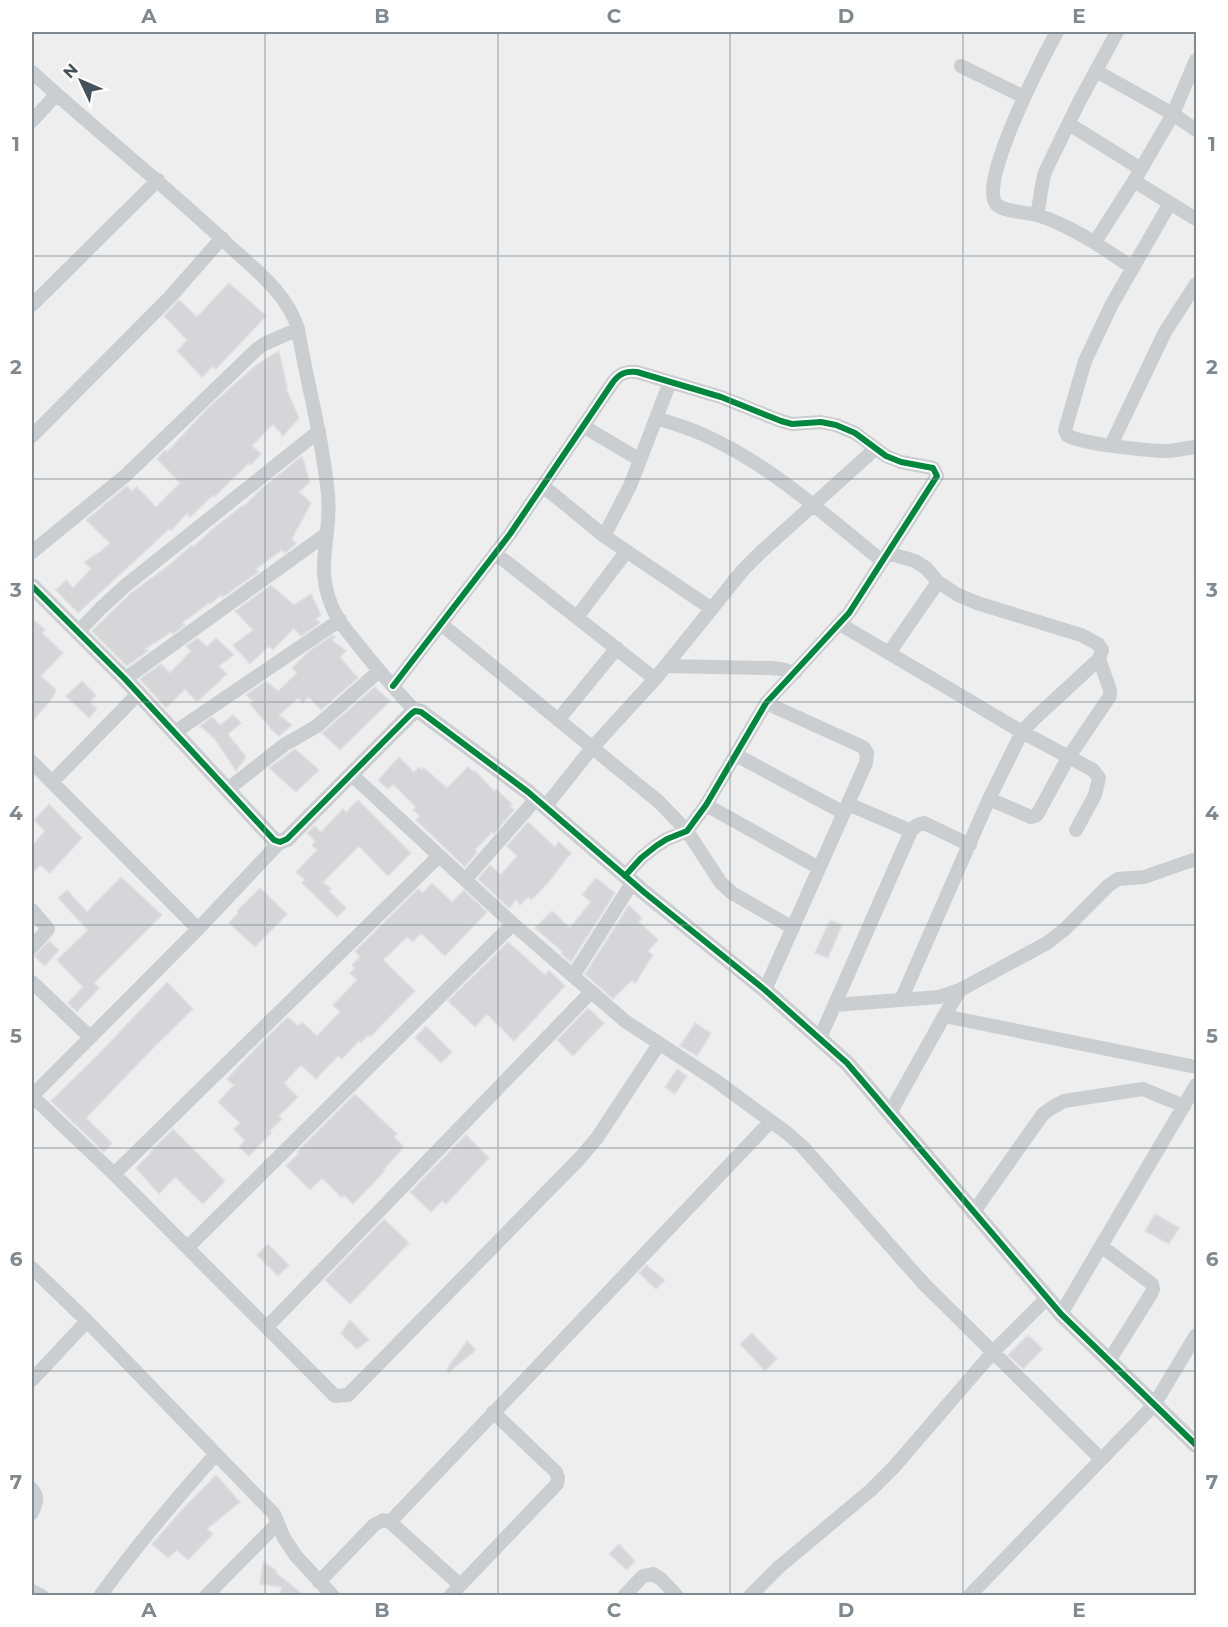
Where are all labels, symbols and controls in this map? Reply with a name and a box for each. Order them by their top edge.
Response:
text: A [140,4,157,28]
text: B [374,4,390,28]
text: C [607,4,622,28]
text: D [838,4,854,28]
text: E [1072,4,1086,28]
north arrow [51,51,111,111]
text: N [59,60,82,82]
text: 1 [12,132,20,156]
text: 1 [1208,132,1216,156]
text: 2 [10,355,22,379]
text: 2 [1206,355,1218,379]
text: 3 [9,578,22,602]
text: 3 [1205,578,1218,602]
text: 4 [9,801,23,825]
text: 4 [1205,801,1219,825]
text: 5 [10,1024,22,1048]
text: 5 [1206,1024,1218,1048]
text: 6 [10,1247,23,1271]
text: 6 [1206,1247,1219,1271]
text: 7 [10,1470,22,1494]
text: 7 [1206,1470,1218,1494]
text: A [140,1598,157,1622]
text: B [374,1598,390,1622]
text: C [607,1598,622,1622]
text: D [838,1598,854,1622]
text: E [1072,1598,1086,1622]

